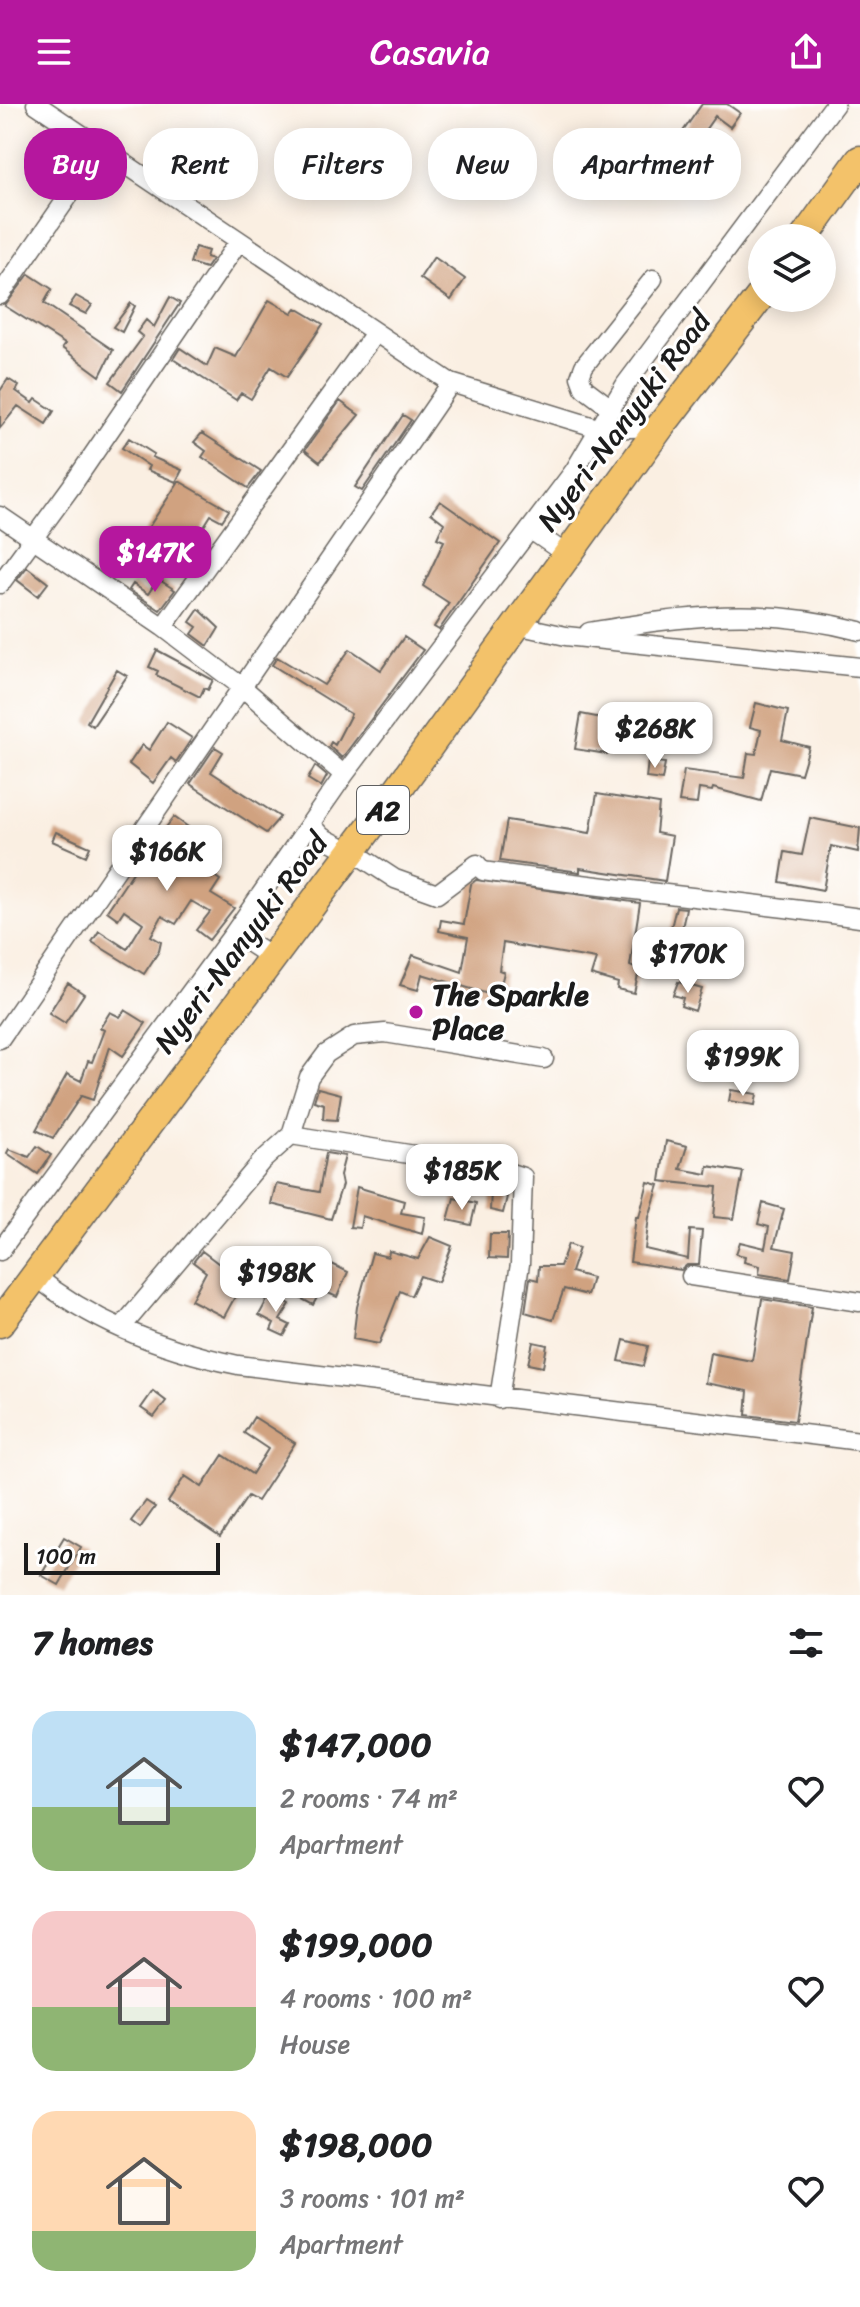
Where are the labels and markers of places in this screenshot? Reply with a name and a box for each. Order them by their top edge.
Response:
pin: $147K [99,526,211,594]
pin: $268K [599,702,711,770]
pin: $166K [111,825,223,893]
pin: $170K [632,927,744,995]
place label: The Sparkle Place [432,968,589,1056]
marker: The Sparkle Place [407,1003,425,1021]
pin: $199K [687,1030,799,1098]
pin: $185K [406,1144,518,1212]
pin: $198K [220,1246,332,1314]

